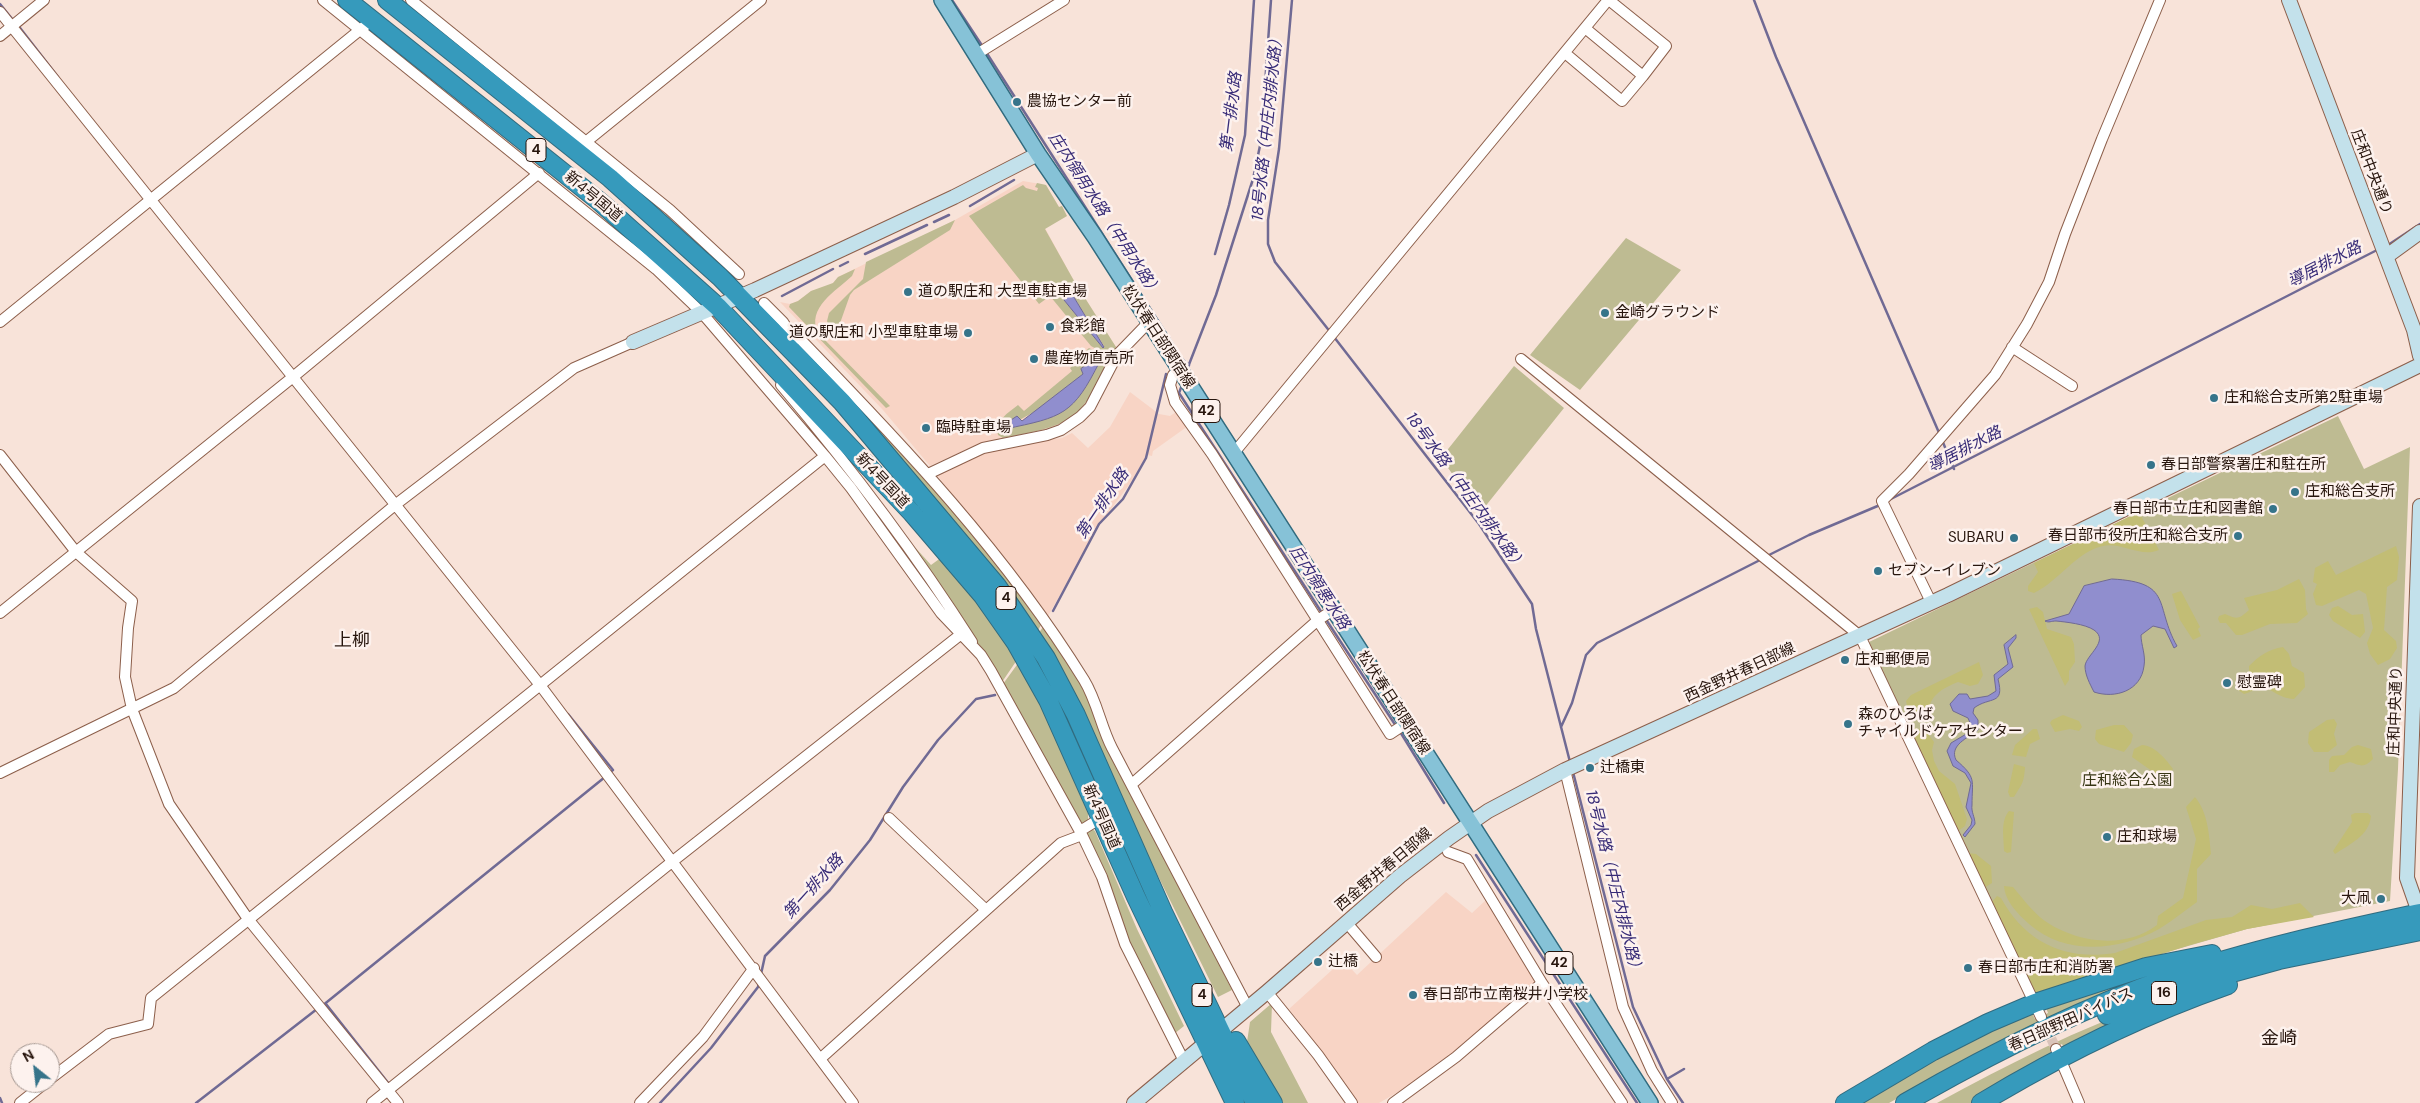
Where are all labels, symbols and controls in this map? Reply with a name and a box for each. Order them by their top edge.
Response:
water label: 18号水路（中庄内排水路） [1248,30,1288,222]
water label: 第一排水路 [1218,71,1246,153]
place label: 農協センター前 [1027,93,1132,111]
marker: 農協センター前 [1011,96,1023,108]
street label: 庄和中央通り [2346,127,2396,217]
water label: 庄内領用水路（中用水路） [1044,129,1164,301]
road number: 4 [526,138,546,162]
street label: 新4号国道 [561,168,625,226]
water label: 導居排水路 [2285,238,2365,292]
street label: 松伏春日部関宿線 [1118,282,1198,392]
place label: 道の駅庄和 大型車駐車場 [918,283,1087,301]
marker: 道の駅庄和 大型車駐車場 [902,286,914,298]
place label: 金崎グラウンド [1615,304,1720,322]
marker: 金崎グラウンド [1599,307,1611,319]
place label: 食彩館 [1060,318,1105,336]
marker: 食彩館 [1044,321,1056,333]
place label: 道の駅庄和 小型車駐車場 [789,324,958,342]
marker: 道の駅庄和 小型車駐車場 [962,327,974,339]
place label: 農産物直売所 [1044,350,1134,368]
marker: 農産物直売所 [1028,353,1040,365]
place label: 庄和総合支所第2駐車場 [2224,389,2383,407]
marker: 庄和総合支所第2駐車場 [2208,392,2220,404]
road number: 42 [1192,400,1220,422]
water label: 18号水路（中庄内排水路） [1401,409,1529,575]
place label: 臨時駐車場 [936,419,1011,437]
marker: 臨時駐車場 [920,422,932,434]
water label: 導居排水路 [1925,423,2005,477]
street label: 新4号国道 [852,450,912,512]
place label: 春日部警察署庄和駐在所 [2161,456,2326,474]
marker: 春日部警察署庄和駐在所 [2145,459,2157,471]
water label: 第一排水路 [1073,465,1133,543]
place label: 庄和総合支所 [2305,483,2395,501]
marker: 庄和総合支所 [2289,486,2301,498]
place label: 春日部市立庄和図書館 [2113,500,2263,518]
marker: 春日部市立庄和図書館 [2267,503,2279,515]
place label: 春日部市役所庄和総合支所 [2048,527,2228,545]
place label: SUBARU [1948,529,2004,547]
marker: 春日部市役所庄和総合支所 [2232,530,2244,542]
marker: SUBARU [2008,532,2020,544]
water label: 庄内領悪水路 [1285,543,1353,633]
place label: セブン-イレブン [1888,562,2001,580]
marker: セブン-イレブン [1872,565,1884,577]
road number: 4 [996,586,1016,610]
district label: 上柳 [334,630,370,652]
street label: 西金野井春日部線 [1682,639,1798,707]
street label: 松伏春日部関宿線 [1353,648,1433,758]
place label: 庄和郵便局 [1855,651,1930,669]
marker: 庄和郵便局 [1839,654,1851,666]
street label: 庄和中央通り [2385,666,2407,756]
place label: 慰霊碑 [2237,674,2282,692]
marker: 慰霊碑 [2221,677,2233,689]
place label: 森のひろば チャイルドケアセンター [1858,706,2023,741]
marker: 森のひろば チャイルドケアセンター [1842,718,1854,730]
place label: 辻橋東 [1600,759,1645,777]
marker: 辻橋東 [1584,762,1596,774]
park label: 庄和総合公園 [2082,772,2172,790]
street label: 新4号国道 [1079,782,1123,852]
water label: 18号水路（中庄内排水路） [1581,788,1645,978]
street label: 西金野井春日部線 [1332,825,1436,915]
place label: 庄和球場 [2117,828,2177,846]
marker: 庄和球場 [2101,831,2113,843]
water label: 第一排水路 [780,851,848,923]
place label: 大凧 [2341,890,2371,908]
marker: 大凧 [2375,893,2387,905]
road number: 42 [1545,951,1573,974]
place label: 辻橋 [1328,953,1358,971]
marker: 辻橋 [1312,956,1324,968]
place label: 春日部市庄和消防署 [1978,959,2113,977]
marker: 春日部市庄和消防署 [1962,962,1974,974]
road number: 16 [2152,981,2176,1004]
road number: 4 [1192,984,1212,1006]
street label: 春日部野田バイパス [2006,984,2136,1056]
place label: 春日部市立南桜井小学校 [1423,986,1588,1004]
marker: 春日部市立南桜井小学校 [1407,989,1419,1001]
district label: 金崎 [2261,1028,2297,1050]
north arrow [10,1043,60,1093]
text: N [19,1045,37,1066]

